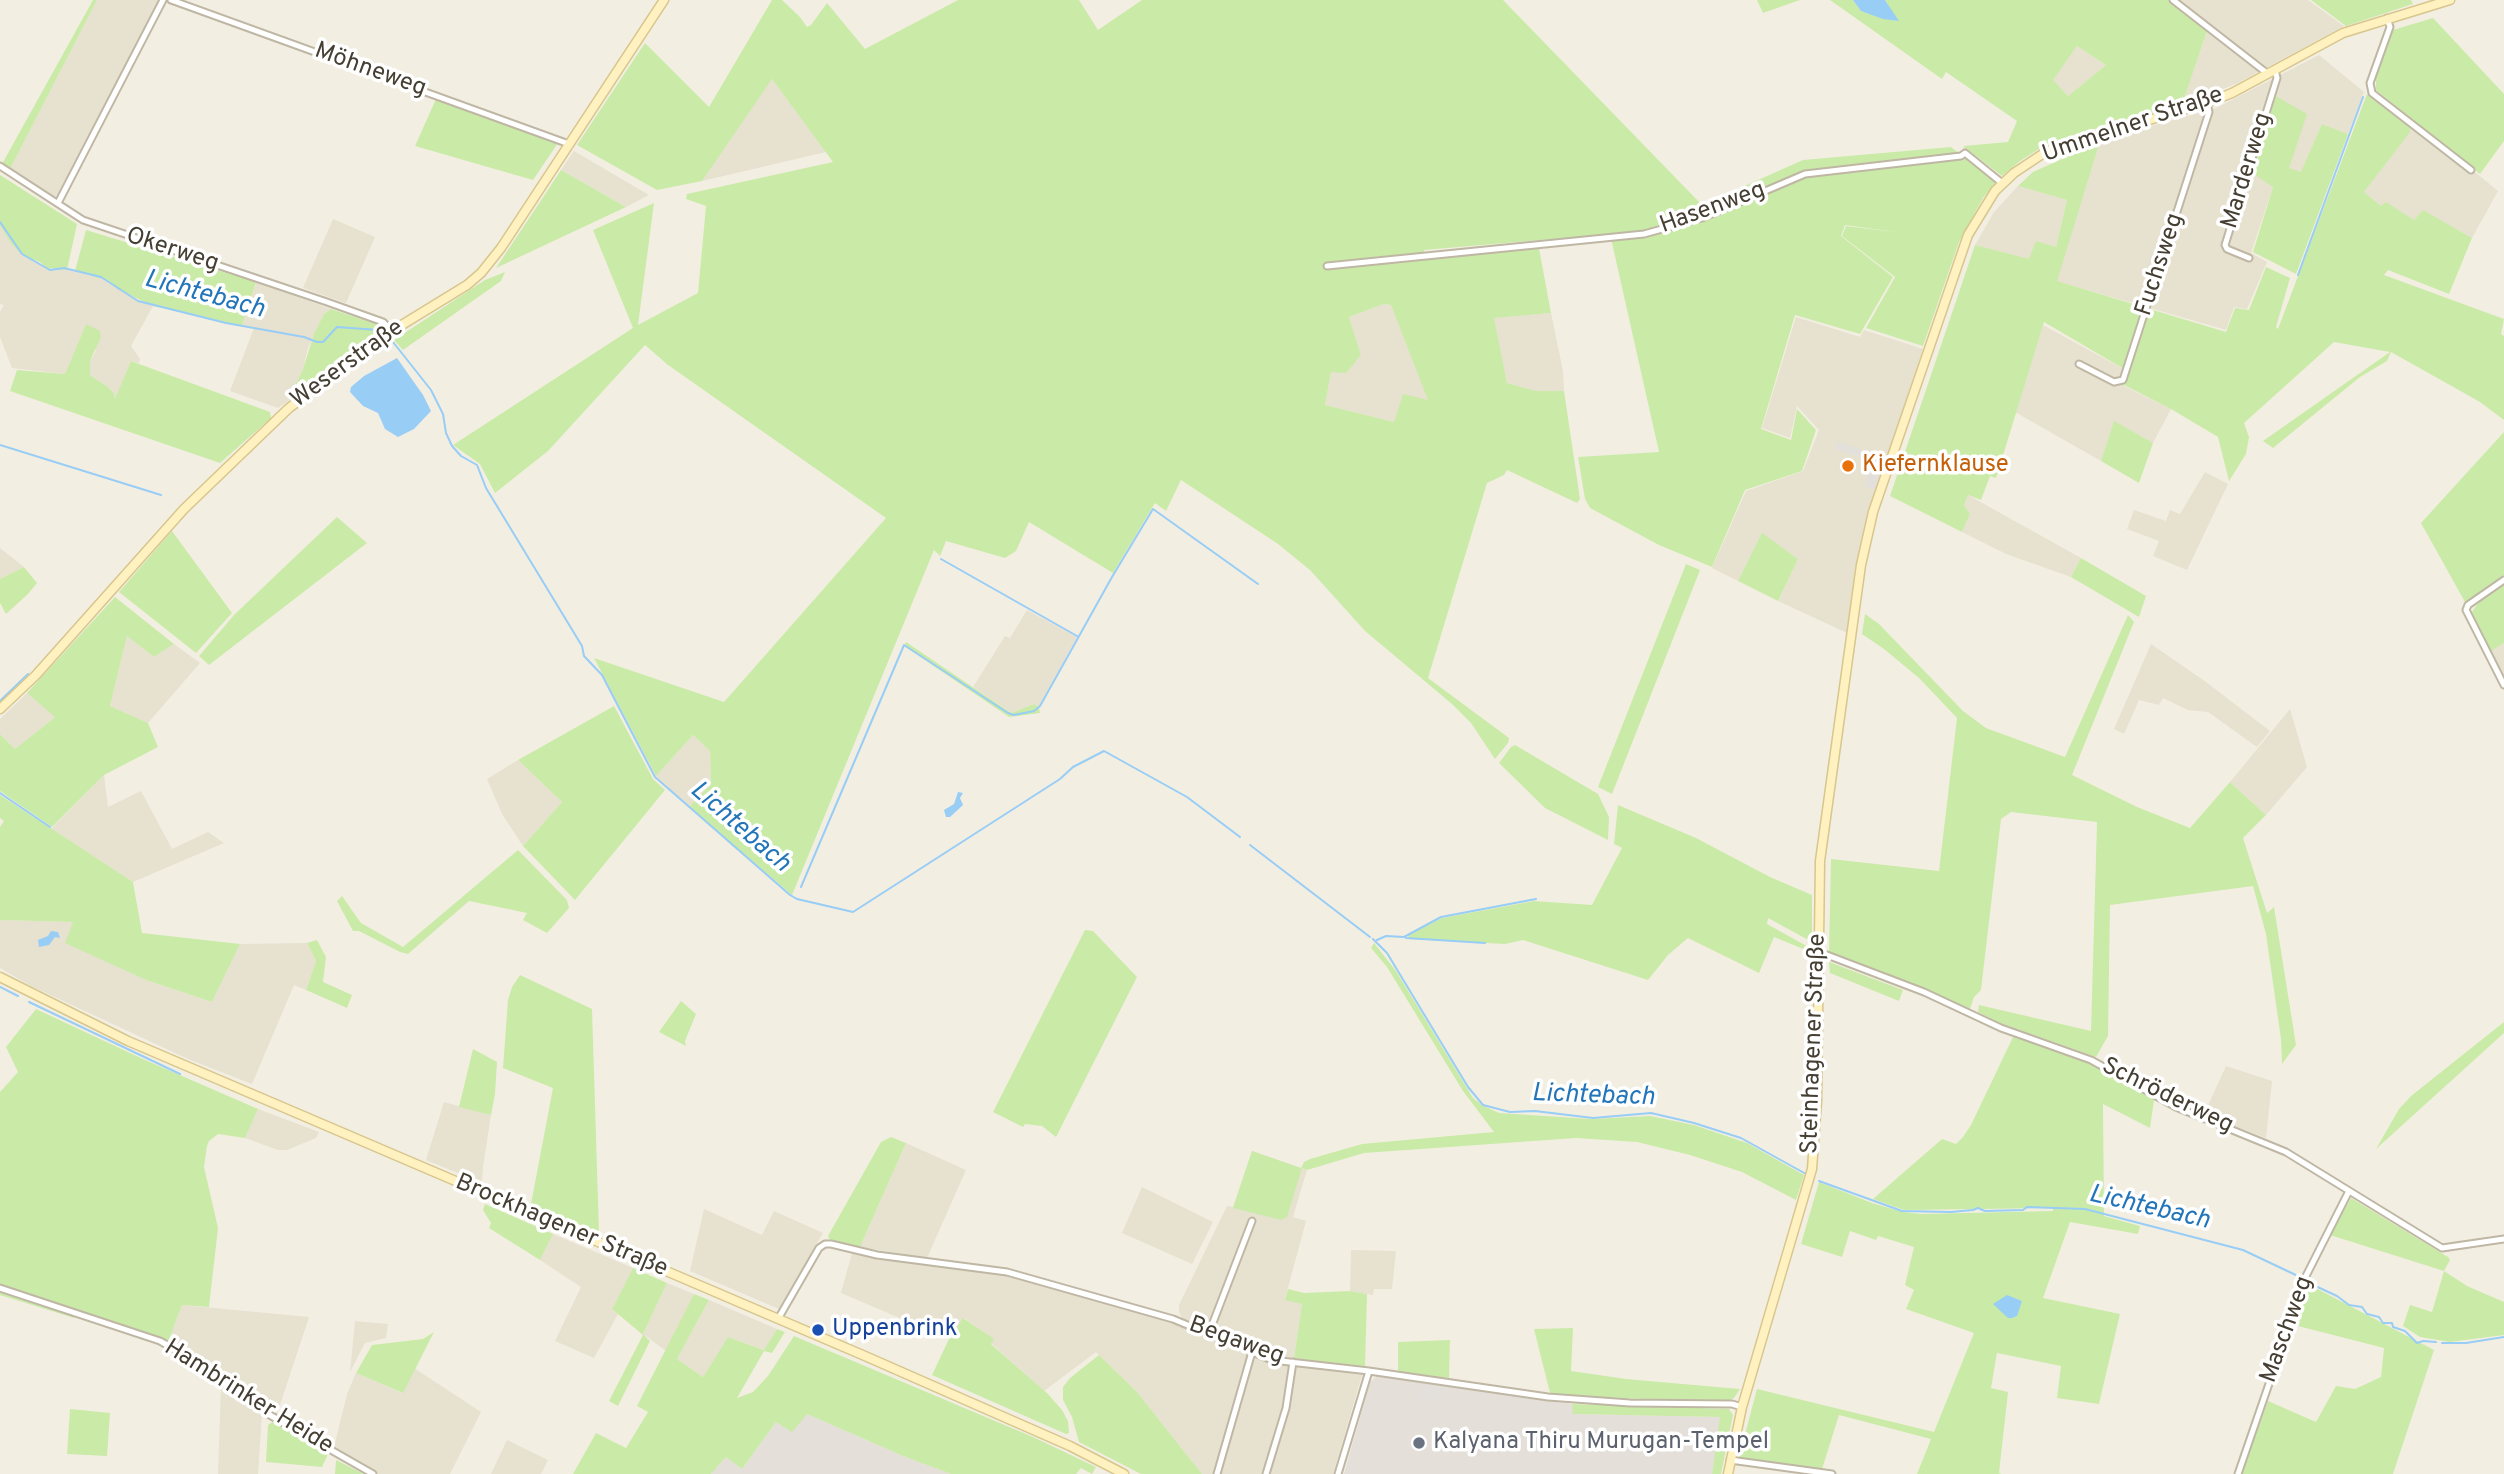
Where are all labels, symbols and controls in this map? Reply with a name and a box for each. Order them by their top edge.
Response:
street label: Möhneweg [310,37,430,105]
street label: Ummelner Straße [2039,82,2227,170]
street label: Marderweg [2217,109,2279,233]
street label: Hasenweg [1656,177,1770,241]
street label: Fuchsweg [2131,210,2191,320]
street label: Okerweg [122,222,222,280]
water label: Lichtebach [140,265,268,327]
street label: Weserstraße [286,314,410,416]
place label: Kiefernklause [1862,452,2009,480]
marker: Kiefernklause [1840,458,1856,474]
water label: Lichtebach [682,776,796,880]
street label: Steinhagener Straße [1797,933,1833,1155]
street label: Schröderweg [2097,1053,2237,1141]
water label: Lichtebach [1531,1079,1655,1115]
street label: Brockhagener Straße [450,1169,672,1285]
water label: Lichtebach [2085,1180,2213,1238]
street label: Maschweg [2255,1273,2321,1387]
street label: Begaweg [1184,1312,1288,1372]
place label: Uppenbrink [832,1316,958,1344]
marker: Uppenbrink [810,1322,826,1338]
street label: Hambrinker Heide [158,1334,338,1462]
place label: Kalyana Thiru Murugan-Tempel [1433,1429,1769,1457]
marker: Kalyana Thiru Murugan-Tempel [1411,1435,1427,1451]

